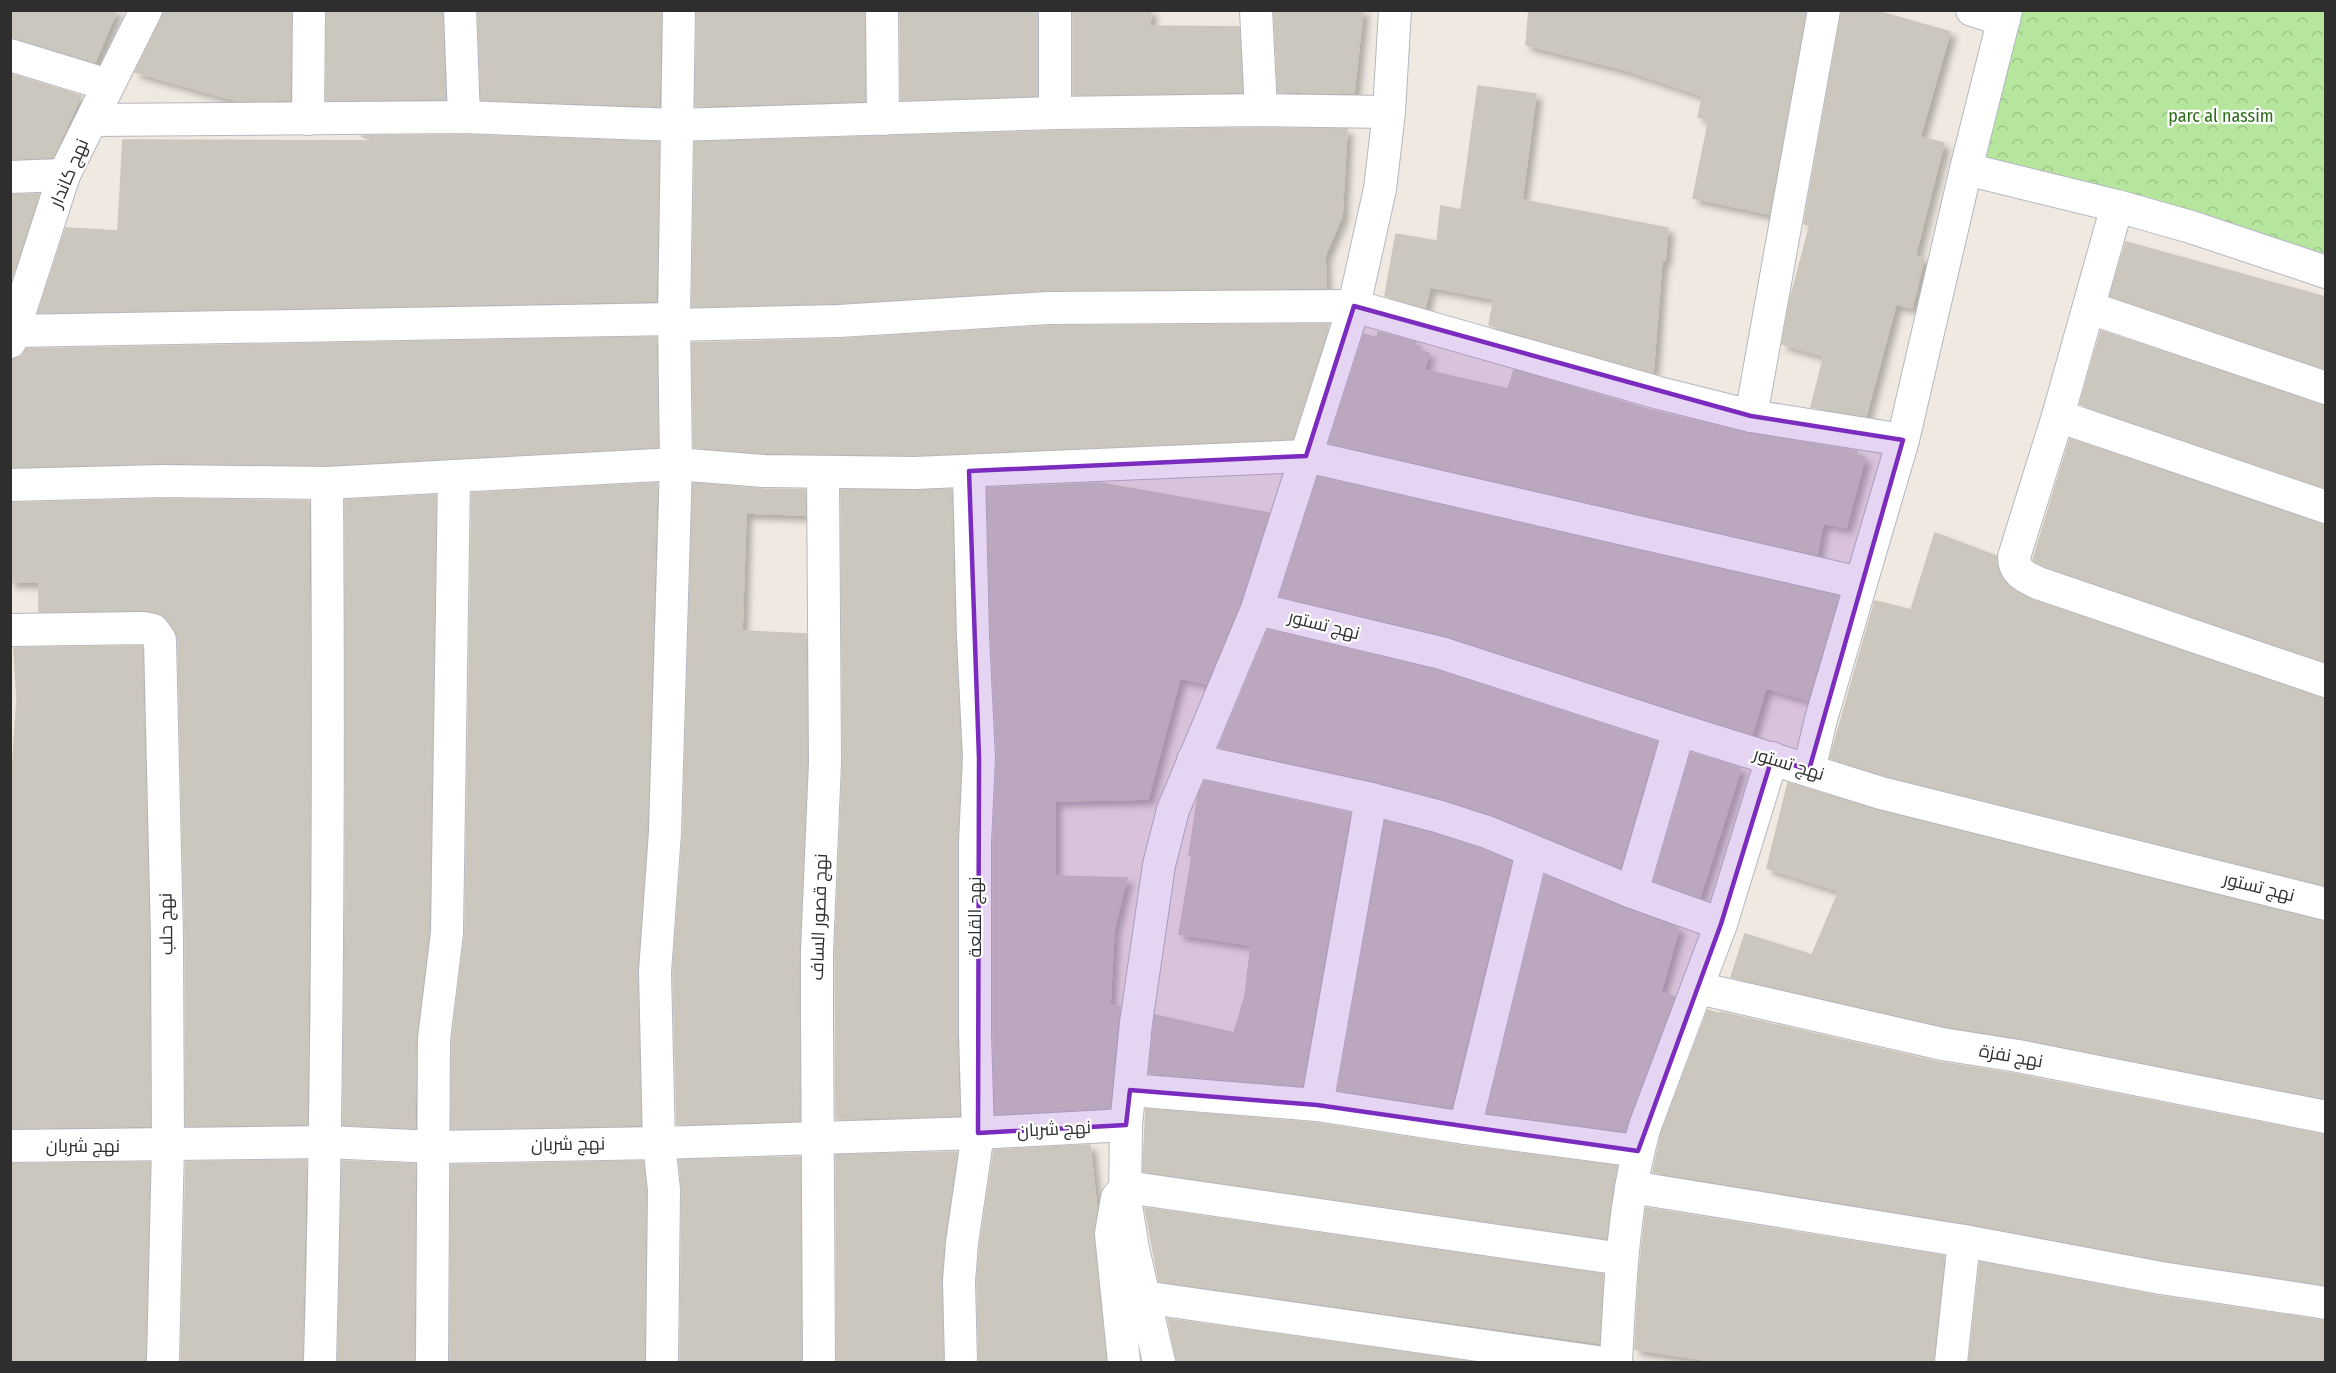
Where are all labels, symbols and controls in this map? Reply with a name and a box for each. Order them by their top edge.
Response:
park label: parc al nassim [2168,105,2274,127]
street label: نهج كاندار [44,135,94,212]
street label: نهج تستور [1285,605,1362,645]
street label: نهج تستور [1750,743,1827,786]
street label: نهج قصور الساف [806,853,833,981]
street label: نهج تستور [2220,867,2297,907]
street label: نهج القلعة [964,877,987,957]
street label: نهج حلب [154,893,179,955]
street label: نهج نفزة [1977,1040,2045,1073]
street label: نهج شربان [1016,1116,1092,1143]
street label: نهج شربان [531,1132,605,1157]
street label: نهج شربان [46,1135,120,1158]

